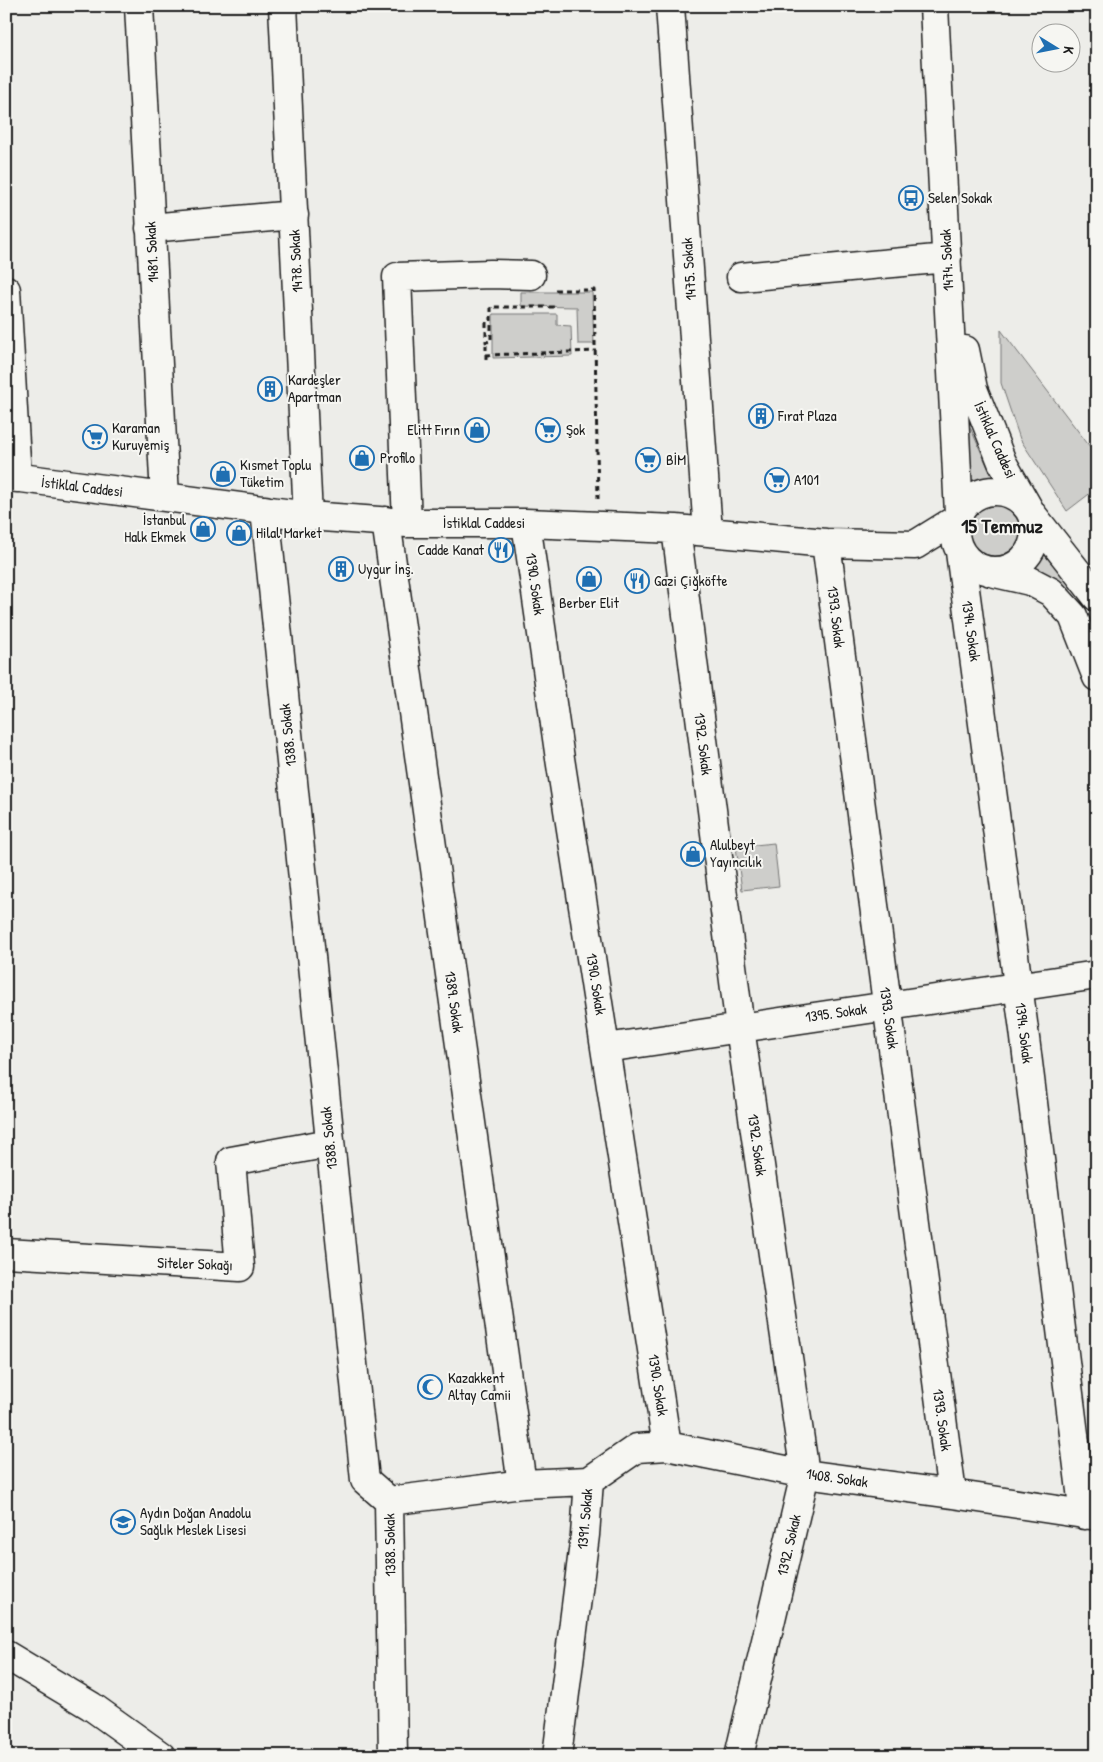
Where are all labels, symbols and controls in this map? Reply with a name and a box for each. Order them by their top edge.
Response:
north arrow [1030,22,1080,72]
text: K [1059,45,1079,56]
bus stop icon: Selen Sokak [898,185,924,211]
place label: Selen Sokak [928,187,992,208]
street label: 1481. Sokak [139,221,164,283]
street label: 1474. Sokak [934,228,959,292]
street label: 1478. Sokak [283,229,308,293]
street label: 1475. Sokak [676,237,701,301]
place label: Kardeşler Apartman [288,369,342,407]
building icon: Kardeşler Apartman [257,376,283,402]
street label: İstiklal Caddesi [969,398,1022,482]
building icon: Fırat Plaza [748,403,774,429]
place label: Fırat Plaza [777,405,837,426]
place label: Karaman Kuruyemiş [112,417,169,455]
shop icon: Elitt Fırın [464,417,490,443]
supermarket icon: Şok [535,417,561,443]
place label: Elitt Fırın [407,419,460,440]
place label: Şok [566,419,585,440]
supermarket icon: Karaman Kuruyemiş [82,424,108,450]
shop icon: Profilo [349,445,375,471]
place label: Profilo [380,447,415,468]
supermarket icon: BİM [635,447,661,473]
place label: BİM [666,449,686,470]
place label: Kısmet Toplu Tüketim [240,454,311,492]
shop icon: Kısmet Toplu Tüketim [210,461,236,487]
supermarket icon: A101 [764,467,790,493]
place label: A101 [794,469,819,490]
street label: İstiklal Caddesi [40,471,124,502]
place label: İstanbul Halk Ekmek [124,509,186,547]
street label: İstiklal Caddesi [443,512,525,533]
district label: 15 Temmuz [961,512,1043,539]
shop icon: İstanbul Halk Ekmek [190,516,216,542]
shop icon: Hilal Market [226,520,252,546]
place label: Hilal Market [256,522,322,543]
restaurant icon: Cadde Kanat [488,537,514,563]
place label: Cadde Kanat [417,539,485,560]
street label: 1390. Sokak [521,552,550,616]
building icon: Uygur İnş. [328,556,354,582]
place label: Uygur İnş. [358,558,414,579]
shop icon: Berber Elit [576,566,602,592]
restaurant icon: Gazi Çiğköfte [624,568,650,594]
place label: Gazi Çiğköfte [654,570,727,591]
street label: 1393. Sokak [822,585,851,649]
place label: Berber Elit [559,592,620,613]
street label: 1394. Sokak [957,599,986,663]
street label: 1388. Sokak [274,703,301,768]
street label: 1392. Sokak [689,712,718,776]
place label: Alulbeyt Yayıncılık [710,834,762,872]
shop icon: Alulbeyt Yayıncılık [680,841,706,867]
street label: 1390. Sokak [581,952,612,1016]
street label: 1389. Sokak [440,970,469,1034]
street label: 1393. Sokak [875,986,904,1050]
street label: 1395. Sokak [804,998,868,1027]
street label: 1394. Sokak [1010,1001,1039,1065]
street label: 1388. Sokak [315,1106,342,1171]
street label: 1392. Sokak [743,1112,772,1177]
street label: Siteler Sokağı [157,1252,233,1275]
street label: 1390. Sokak [643,1353,674,1417]
place label: Kazakkent Altay Camii [448,1367,511,1405]
mosque icon: Kazakkent Altay Camii [417,1374,443,1400]
street label: 1393. Sokak [928,1388,957,1452]
street label: 1408. Sokak [805,1463,869,1492]
street label: 1391. Sokak [571,1488,598,1550]
place label: Aydın Doğan Anadolu Sağlık Meslek Lisesi [140,1502,251,1540]
school or university icon: Aydın Doğan Anadolu Sağlık Meslek Lisesi [110,1509,136,1535]
street label: 1392. Sokak [771,1512,806,1578]
street label: 1388. Sokak [378,1513,401,1577]

